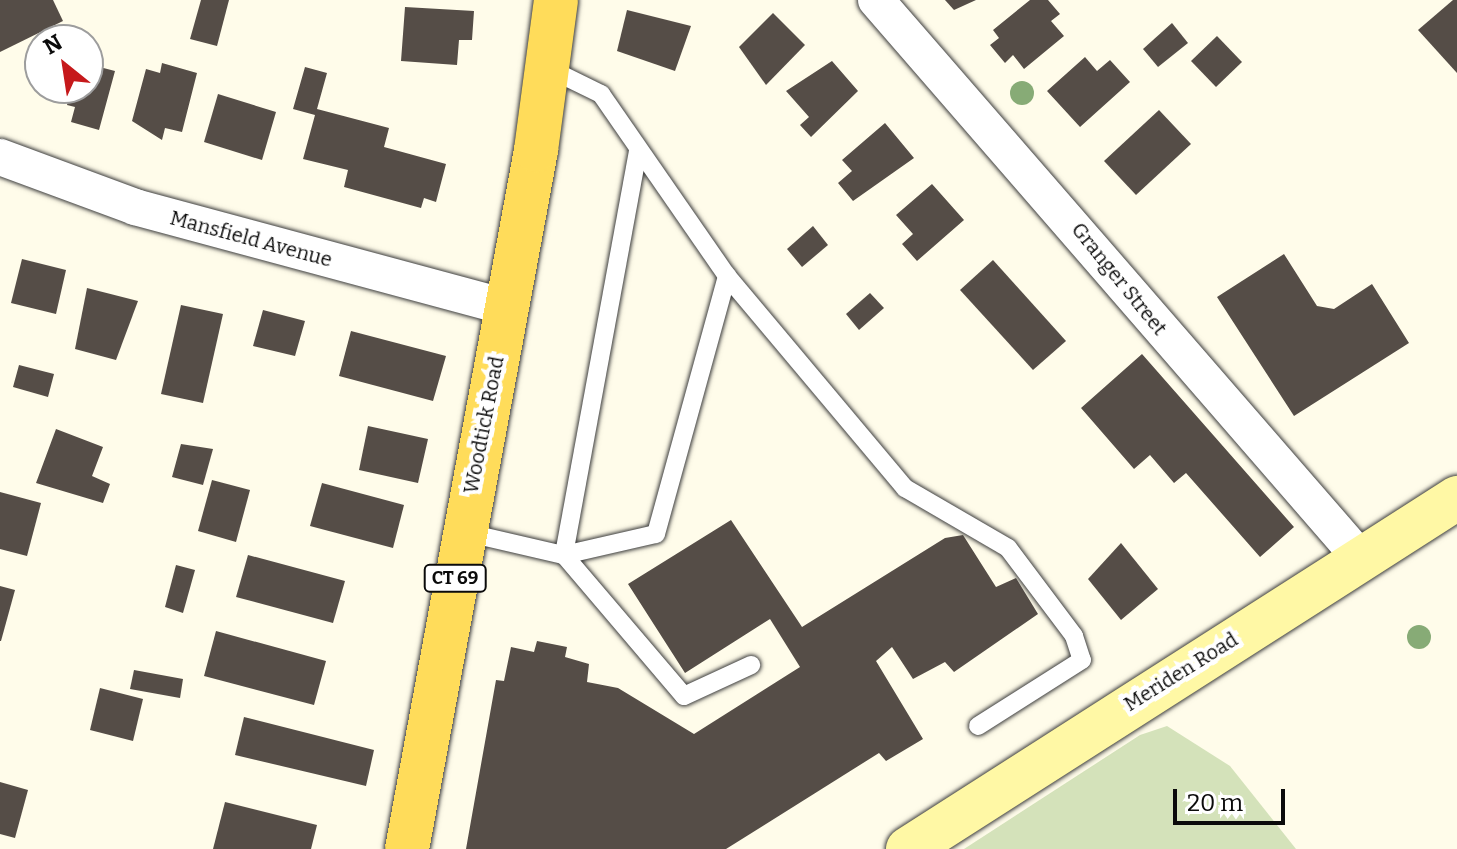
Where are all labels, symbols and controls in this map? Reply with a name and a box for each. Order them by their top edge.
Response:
north arrow [24,24,104,104]
text: N [39,29,67,60]
street label: Mansfield Avenue [167,206,335,272]
street label: Granger Street [1066,218,1172,340]
street label: Woodtick Road [459,354,509,496]
road number: CT 69 [423,564,487,592]
street label: Meriden Road [1120,628,1242,716]
scale bar [1177,773,1289,823]
text: 20 m [1187,789,1243,817]

